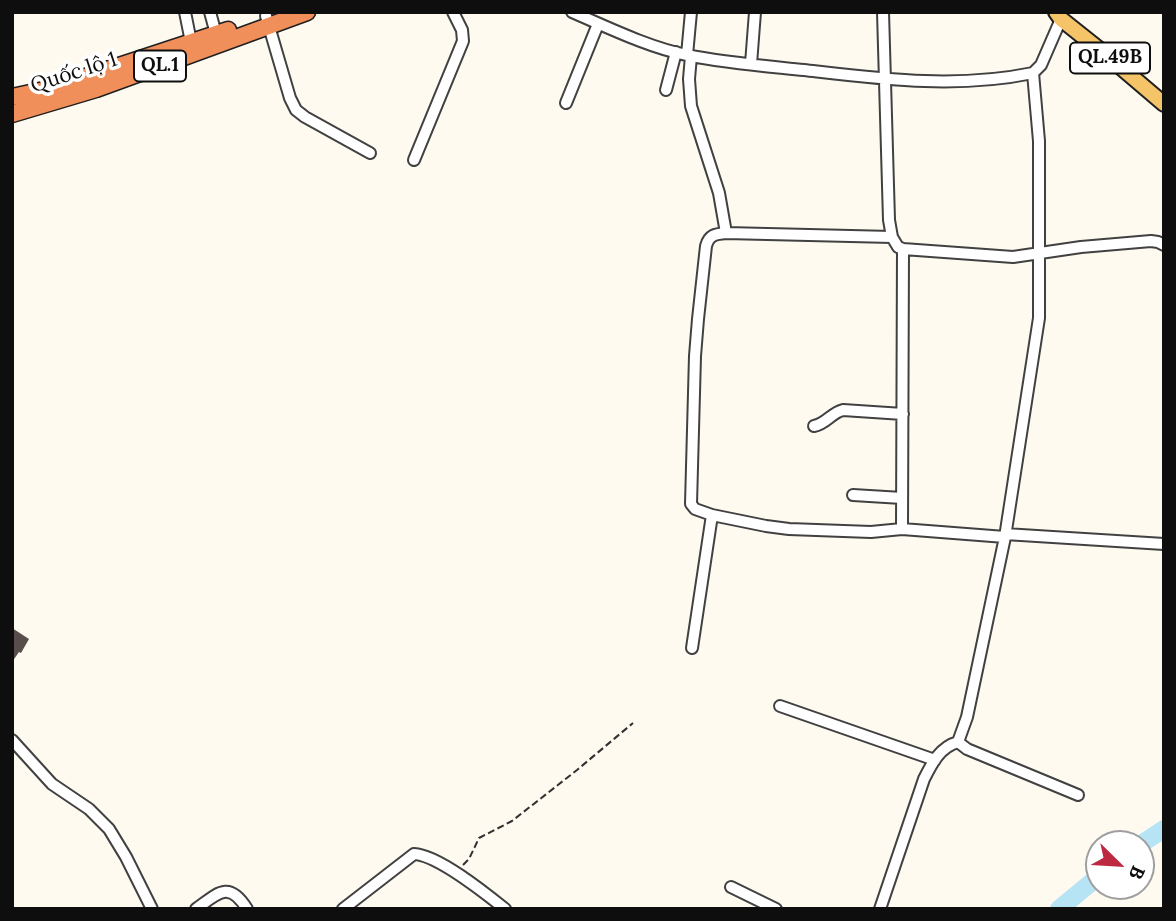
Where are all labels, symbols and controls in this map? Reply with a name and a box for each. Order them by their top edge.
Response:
road number: QL.49B [1070,43,1150,74]
street label: Quốc lộ 1 [28,47,120,99]
road number: QL.1 [134,50,186,82]
north arrow [1085,830,1155,900]
text: B [1124,862,1151,883]

